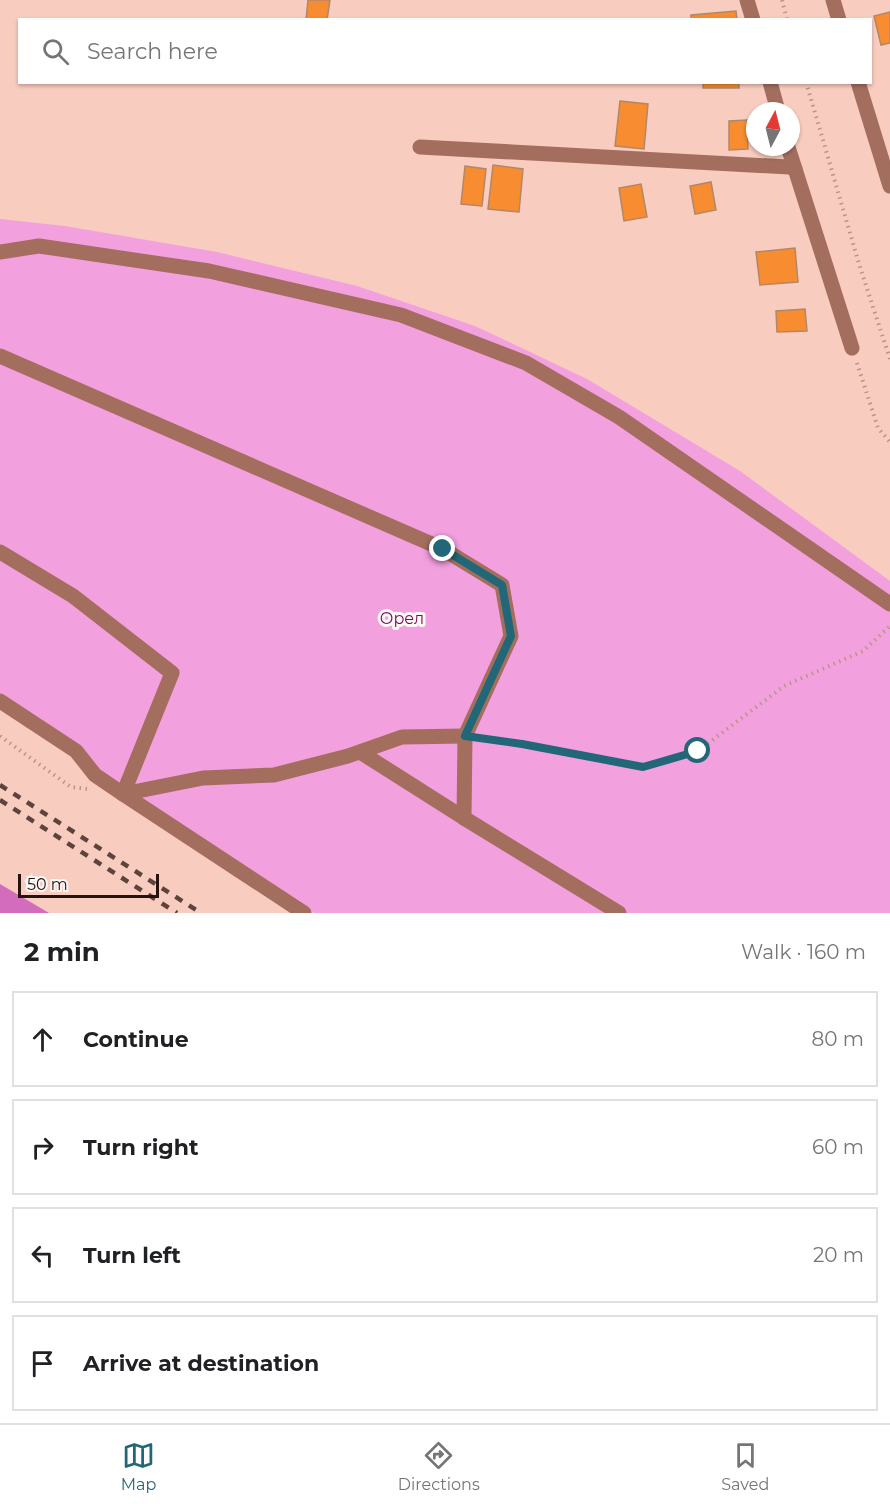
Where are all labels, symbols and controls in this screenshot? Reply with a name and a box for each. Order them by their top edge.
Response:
search box [18,18,872,84]
icon: search [39,35,72,68]
text: Search here [87,38,218,65]
north arrow [746,102,800,156]
route end [429,535,455,561]
park label: Орел [380,609,424,628]
route start [684,737,710,763]
scale bar [18,871,159,898]
text: 50 m [27,875,68,894]
text: 2 min [24,936,100,968]
text: Walk · 160 m [741,940,866,964]
icon: ahead [26,1023,59,1056]
text: Continue [83,1026,189,1053]
text: 80 m [812,1027,864,1051]
icon: right [26,1131,59,1164]
text: Turn right [83,1134,198,1161]
text: 60 m [812,1135,864,1159]
icon: left [26,1239,59,1272]
text: Turn left [83,1242,181,1269]
text: 20 m [813,1243,864,1267]
icon: arrive [26,1347,59,1380]
text: Arrive at destination [83,1350,319,1377]
tab: Map [121,1439,156,1494]
tab: Directions [398,1439,480,1494]
tab: Saved [721,1439,769,1494]

